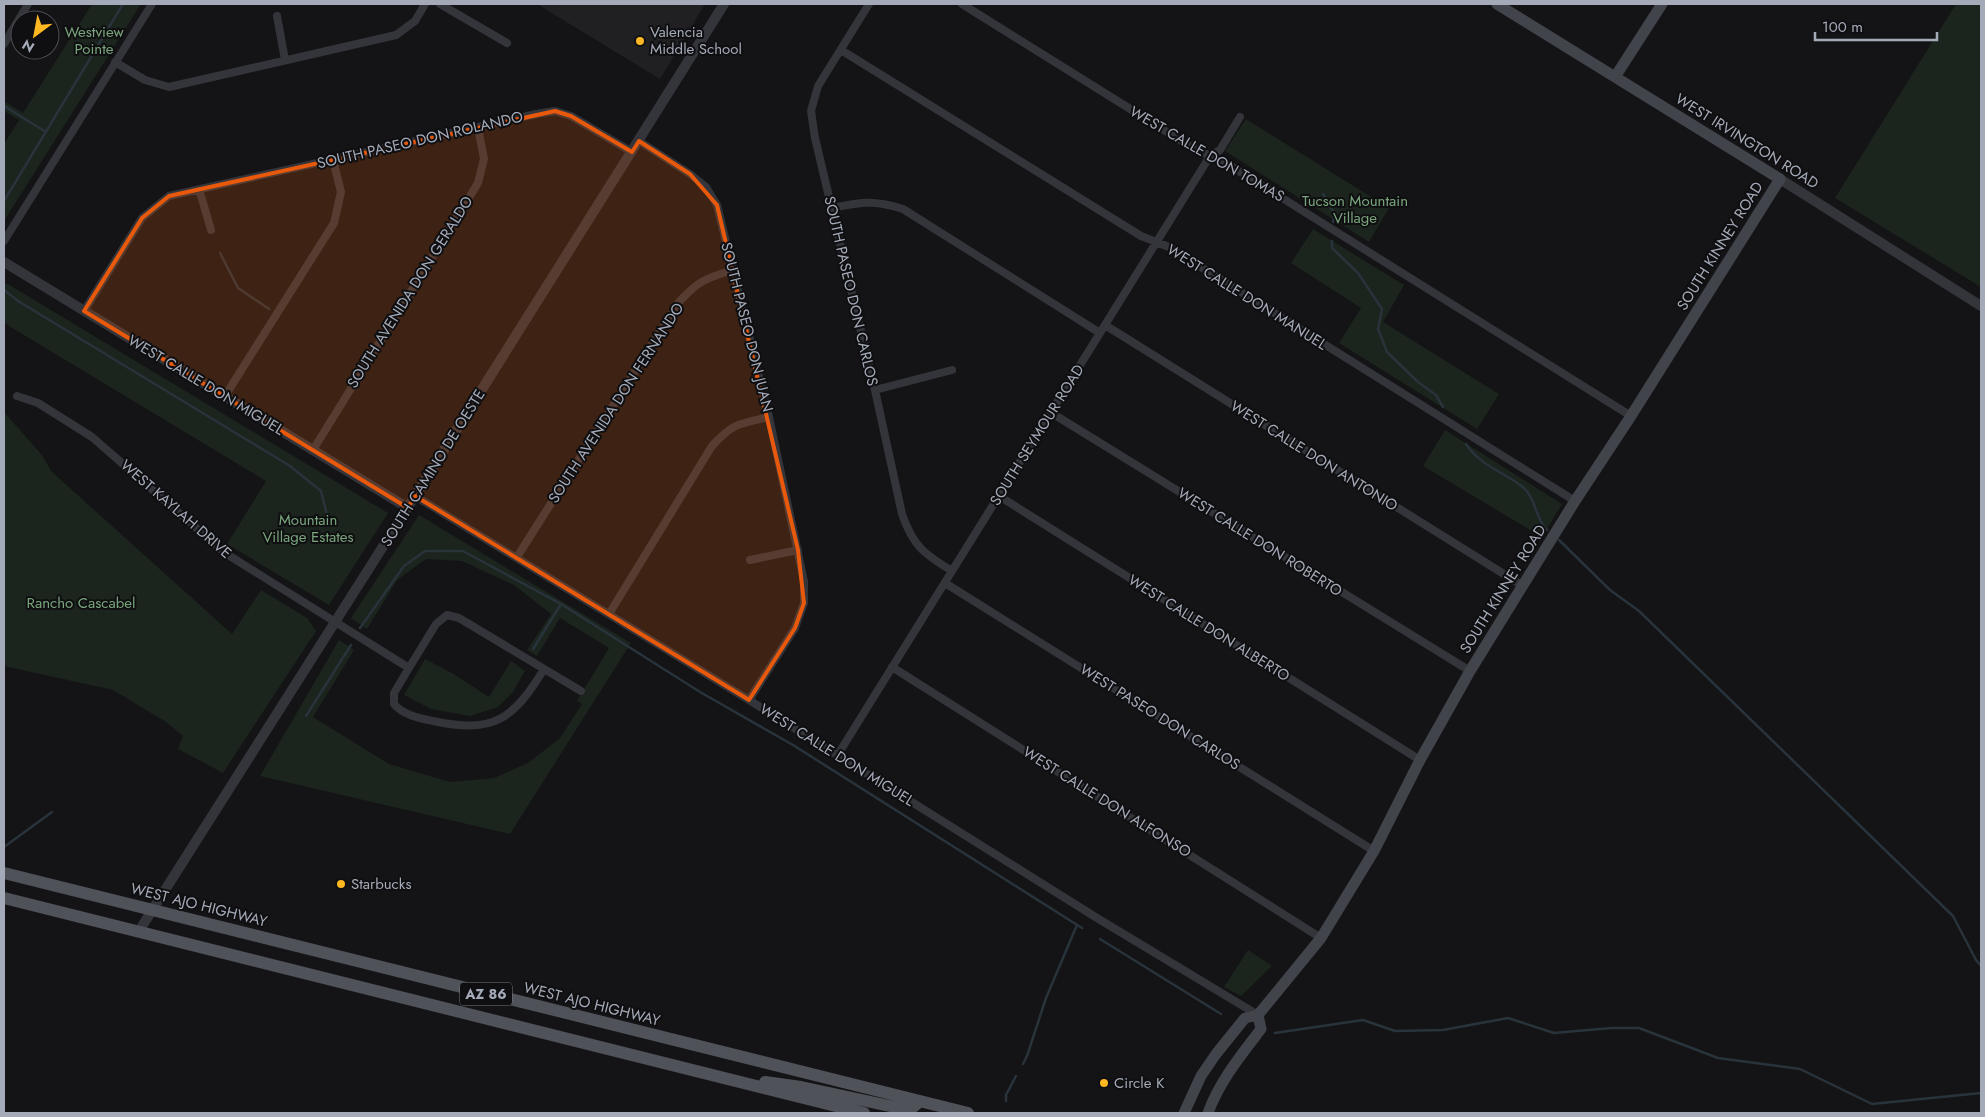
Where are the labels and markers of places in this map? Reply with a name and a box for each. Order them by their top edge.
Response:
place label: Valencia Middle School [650,21,742,60]
marker: Valencia Middle School [634,35,646,47]
place label: Starbucks [351,873,411,895]
marker: Starbucks [335,878,347,890]
place label: Circle K [1114,1072,1165,1094]
marker: Circle K [1098,1077,1110,1089]

